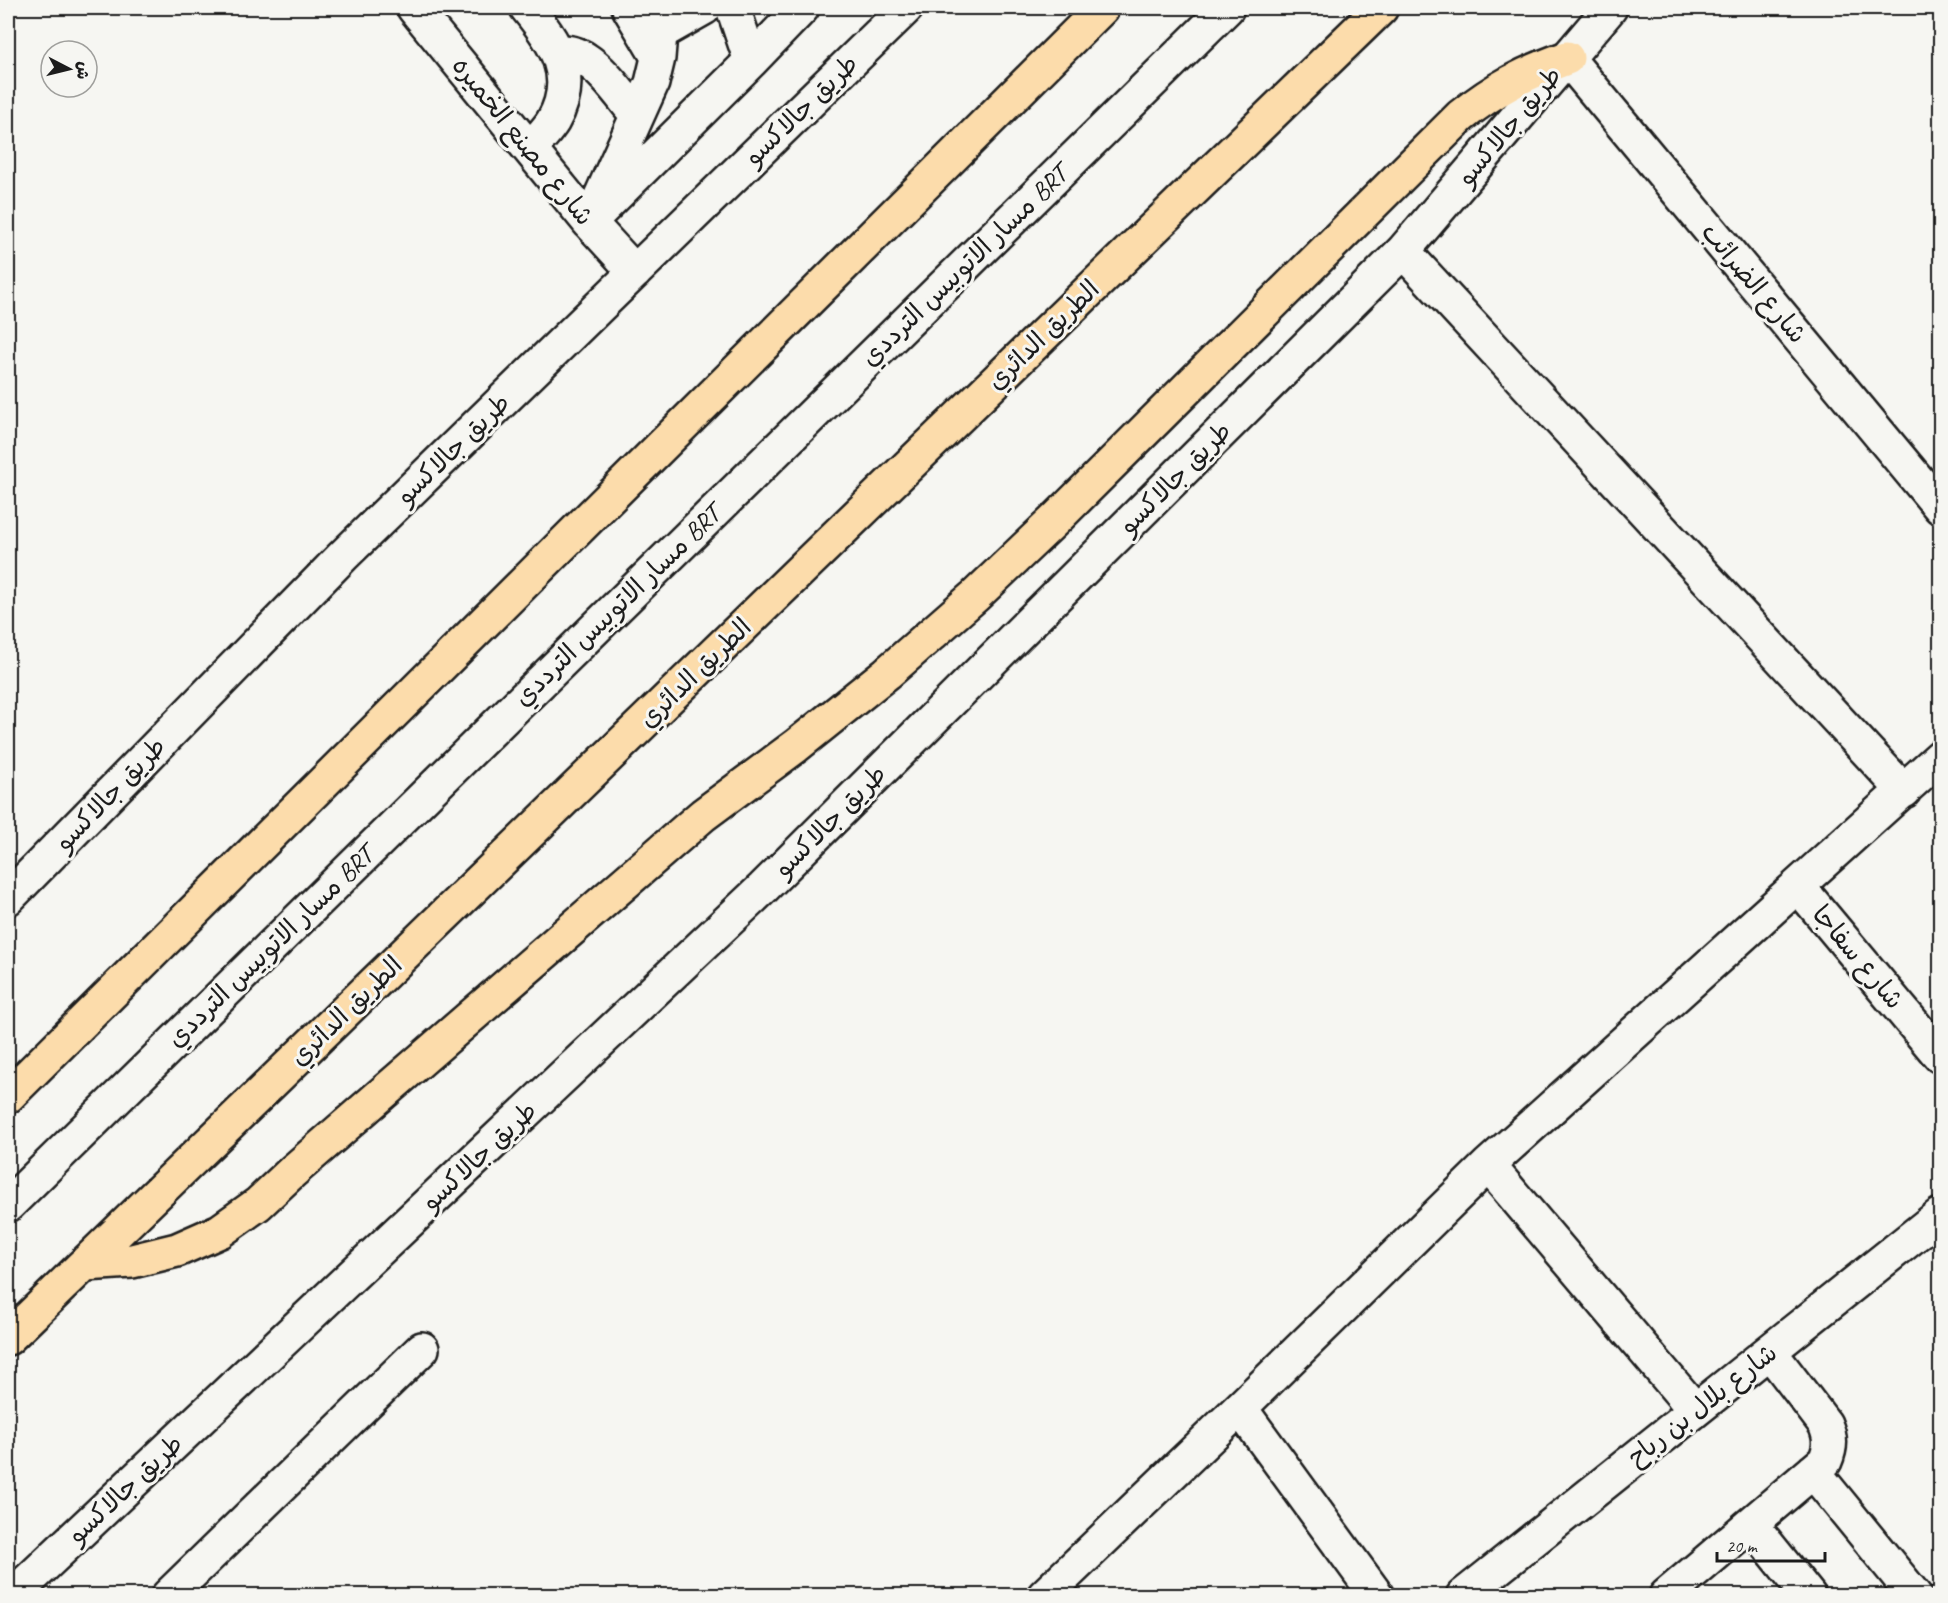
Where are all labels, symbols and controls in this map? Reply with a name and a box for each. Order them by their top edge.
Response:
north arrow [39,39,99,99]
street label: طريق جالاكسو [736,47,865,173]
street label: شارع مصنع الخميره [443,50,601,233]
street label: طريق جالاكسو [1449,59,1569,193]
text: ش [72,61,94,81]
street label: مسار الاتوبيس الترددي BRT [854,154,1081,375]
street label: شارع الضرائب [1693,216,1814,351]
street label: الطريق الدائري [980,273,1108,399]
street label: طريق جالاكسو [388,386,517,512]
street label: طريق جالاكسو [1111,415,1238,542]
street label: مسار الاتوبيس الترددي BRT [507,494,734,715]
street label: الطريق الدائري [632,611,760,737]
street label: طريق جالاكسو [47,730,173,859]
street label: طريق جالاكسو [766,758,893,885]
street label: مسار الاتوبيس الترددي BRT [160,835,387,1056]
street label: شارع سفاجا [1804,898,1911,1017]
street label: الطريق الدائري [283,949,411,1075]
street label: طريق جالاكسو [414,1094,544,1219]
street label: شارع بلال بن رباح [1620,1336,1784,1475]
street label: طريق جالاكسو [60,1427,190,1552]
scale bar [1717,1525,1825,1563]
text: 20 m [1726,1535,1759,1557]

